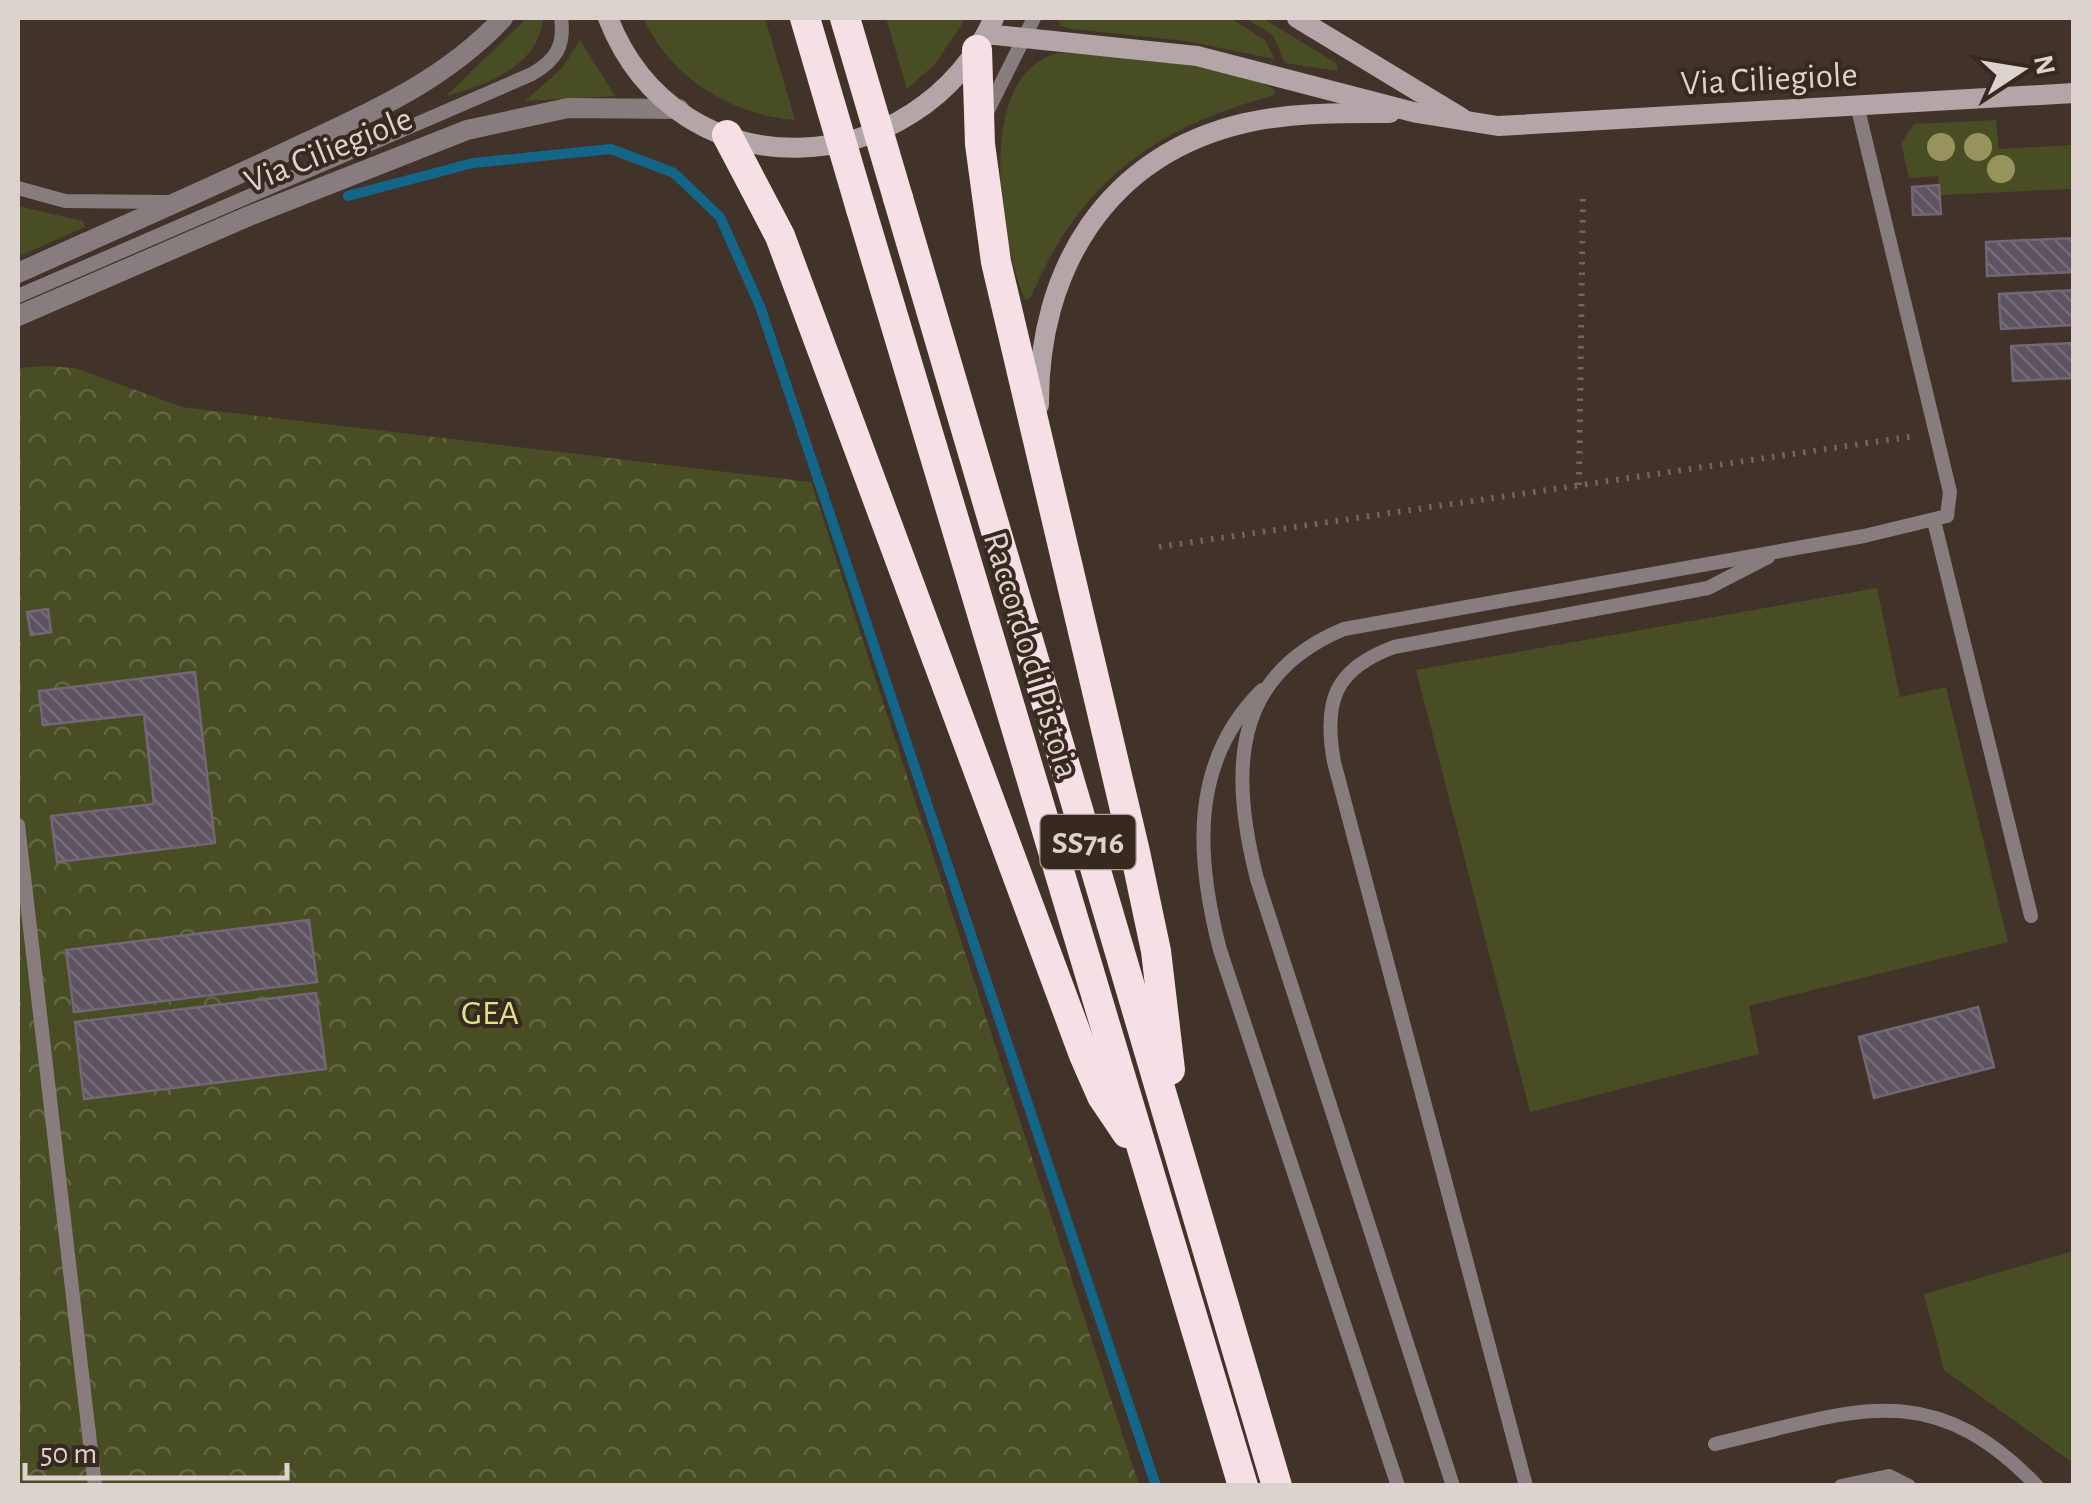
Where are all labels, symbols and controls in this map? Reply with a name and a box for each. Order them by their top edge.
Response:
north arrow [1971,20,2071,120]
text: N [2028,53,2059,78]
street label: Via Ciliegiole [1680,57,1858,102]
street label: Via Ciliegiole [240,101,417,200]
street label: Raccordo di Pistoia [976,528,1085,783]
road number: SS716 [1040,815,1136,869]
park label: GEA [461,996,519,1031]
scale bar [25,1418,288,1480]
text: 50 m [40,1439,97,1469]

